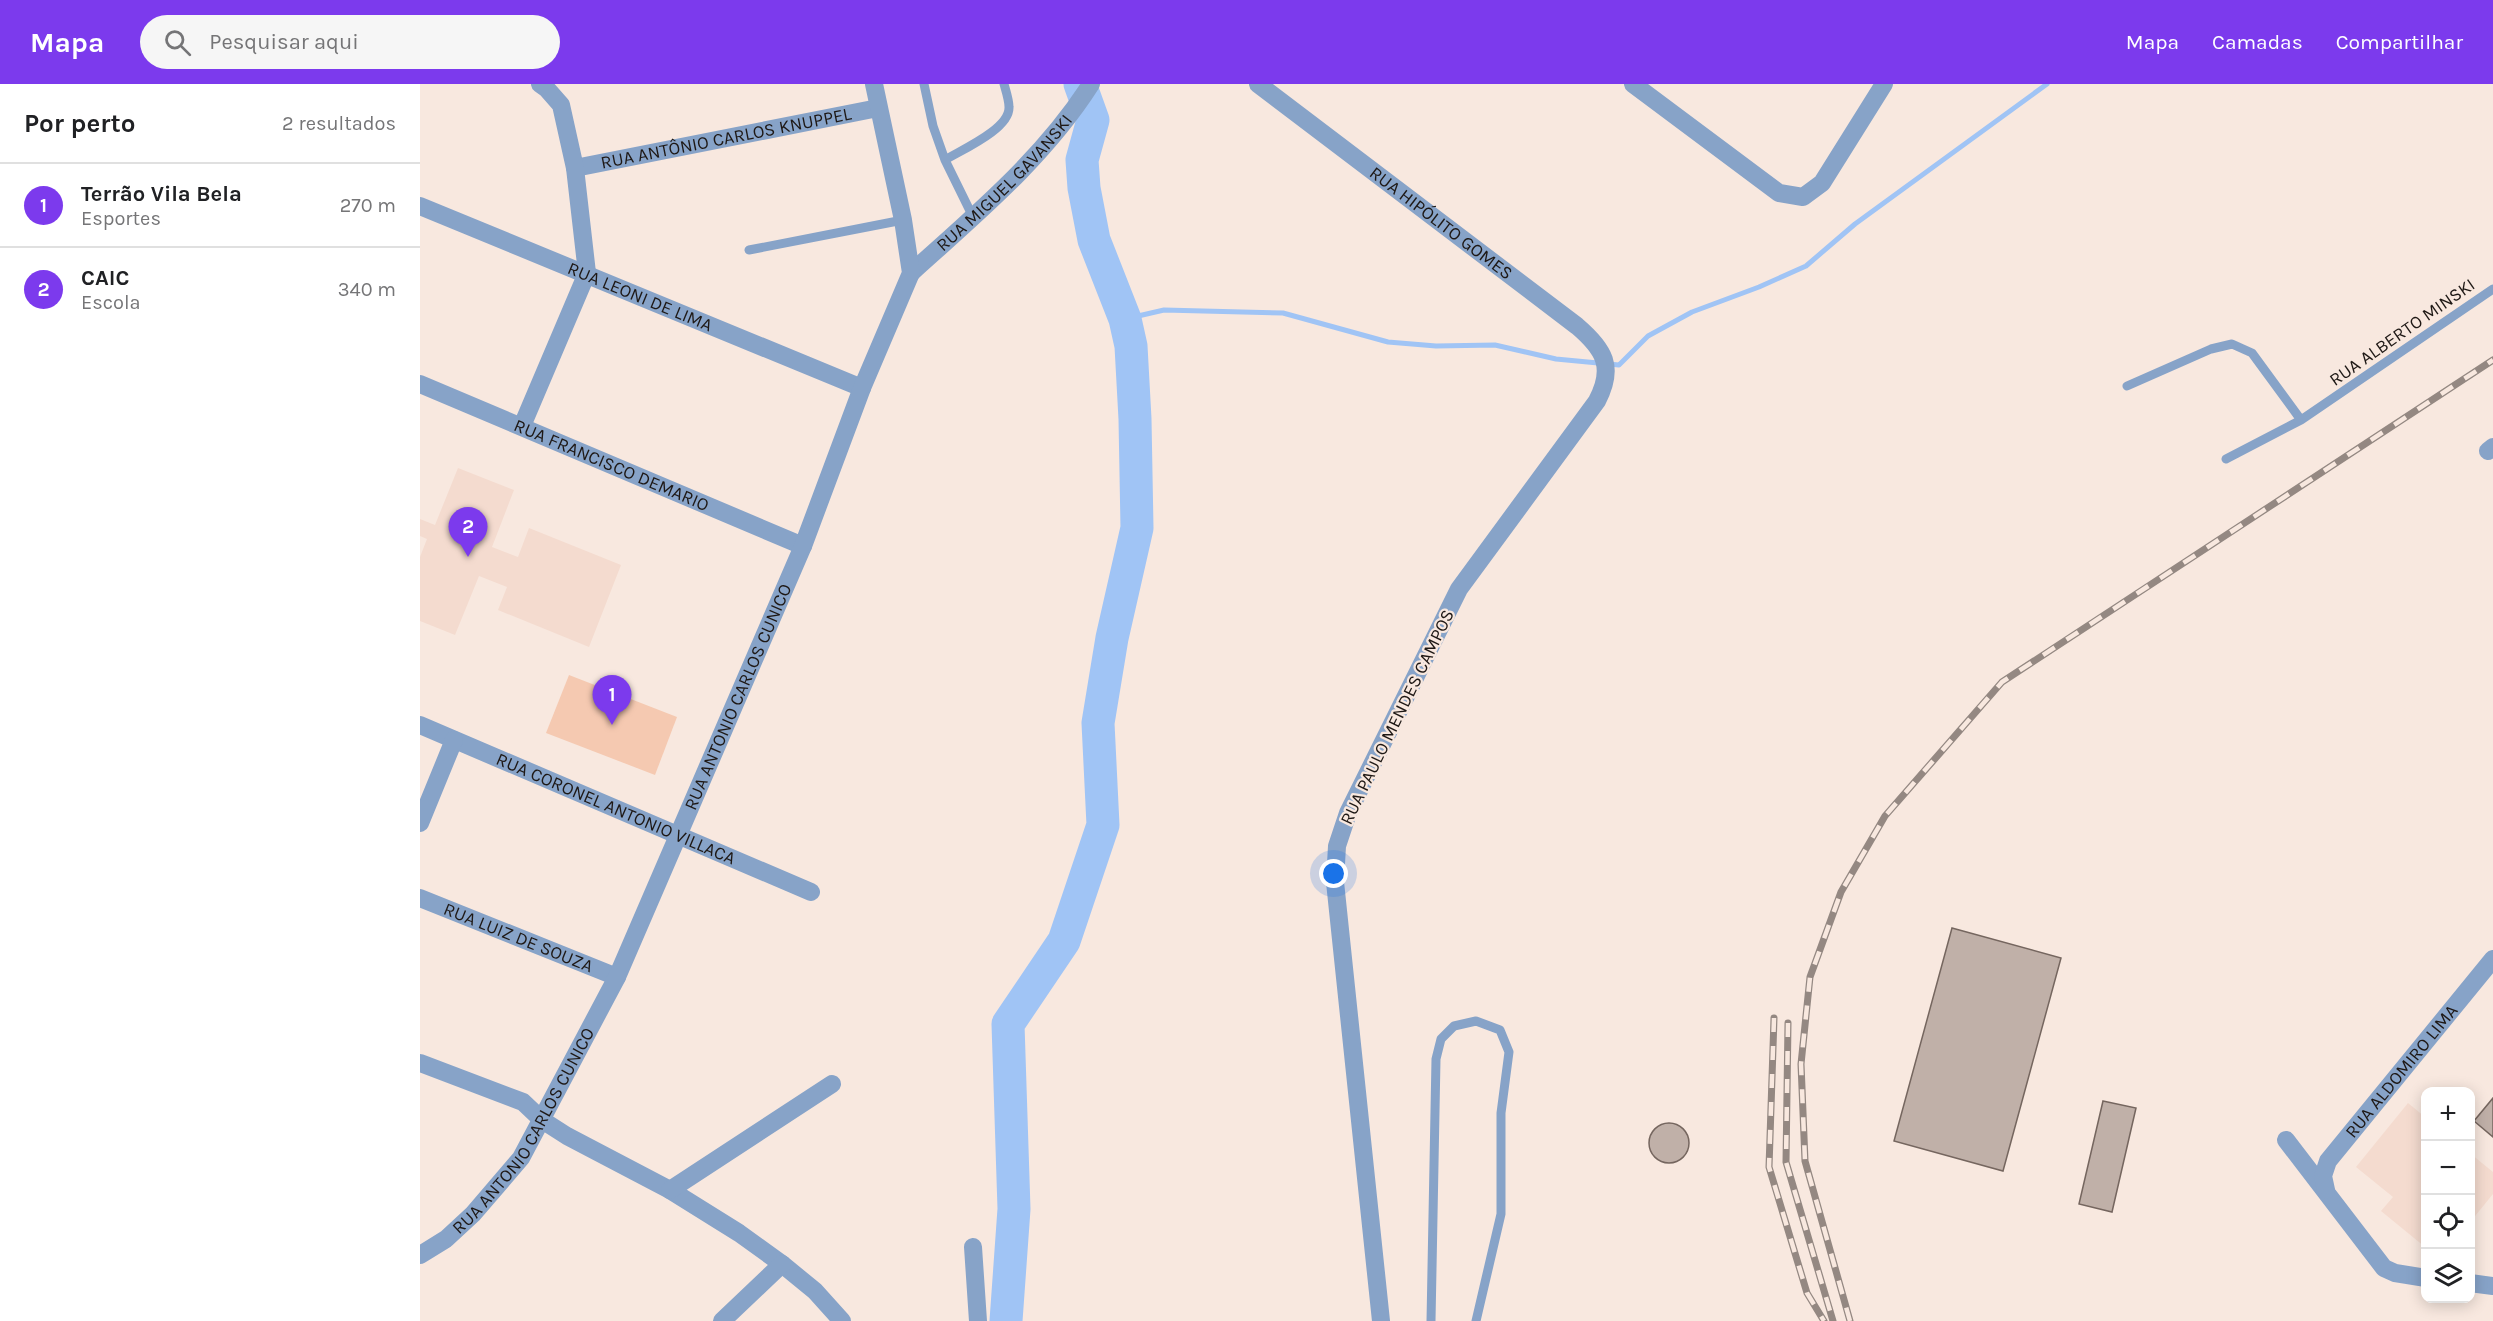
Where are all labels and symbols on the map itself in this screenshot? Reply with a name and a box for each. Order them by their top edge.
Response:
street label: RUA ANTÔNIO CARLOS KNUPPEL [599,102,854,174]
street label: RUA MIGUEL GAVANSKI [932,110,1077,256]
street label: RUA HIPÓLITO GOMES [1365,162,1517,284]
street label: RUA LEONI DE LIMA [564,257,716,336]
street label: RUA ALBERTO MINSKI [2325,273,2479,391]
street label: RUA FRANCISCO DEMARIO [511,414,712,516]
pin: 2 [448,508,488,557]
street label: RUA ANTONIO CARLOS CUNICO [679,580,796,814]
street label: RUA PAULO MENDES CAMPOS [1335,606,1459,828]
pin: 1 [592,676,632,725]
street label: RUA CORONEL ANTONIO VILLACA [493,748,739,869]
your location [1319,859,1348,888]
street label: RUA LUIZ DE SOUZA [440,898,596,977]
street label: RUA ALDOMIRO LIMA [2340,1000,2462,1143]
street label: RUA ANTONIO CARLOS CUNICO [448,1024,599,1239]

